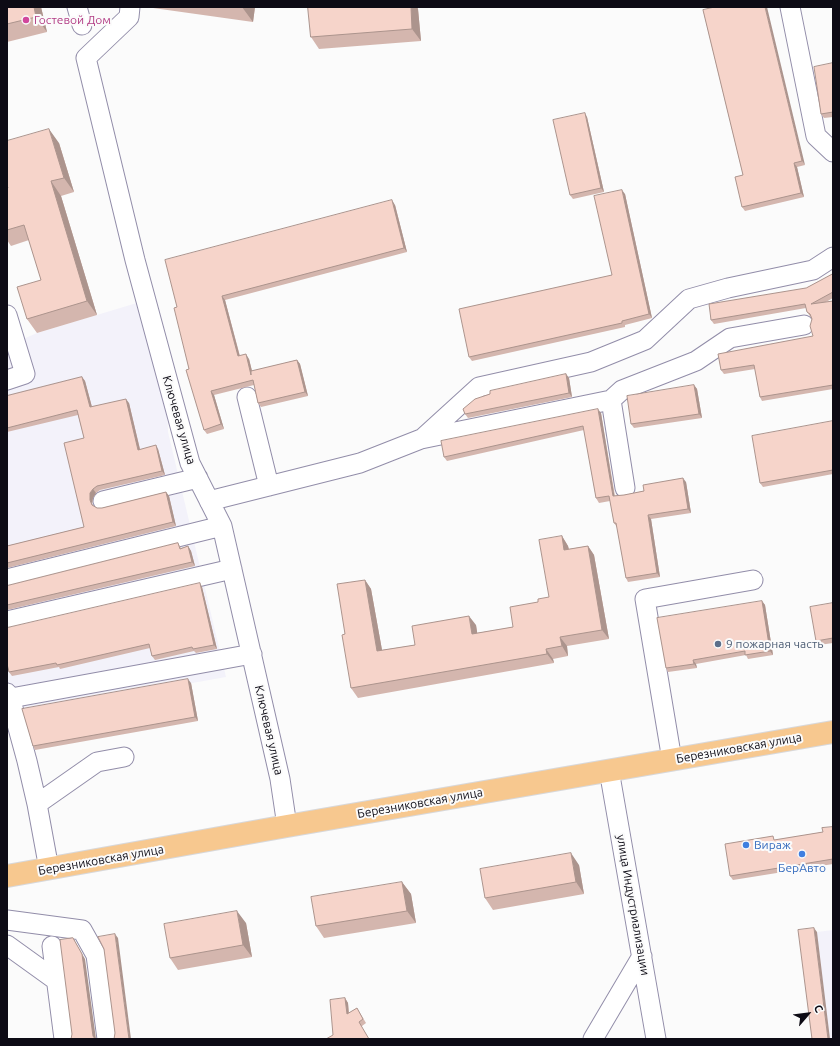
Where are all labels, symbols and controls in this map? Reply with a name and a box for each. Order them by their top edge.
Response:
place label: Гостевой Дом [34,13,111,27]
marker: Гостевой Дом [21,15,31,25]
street label: Ключевая улица [159,374,199,466]
place label: 9 пожарная часть [726,637,823,651]
marker: 9 пожарная часть [713,639,723,649]
street label: Ключевая улица [252,684,286,776]
street label: Березниковская улица [675,730,803,766]
street label: Березниковская улица [356,785,484,821]
street label: улица Индустриализации [614,833,652,977]
place label: Вираж [754,838,791,852]
marker: Вираж [741,840,751,850]
street label: Березниковская улица [37,842,165,878]
marker: БерАвто [797,849,807,859]
place label: БерАвто [778,861,826,875]
north arrow [788,994,828,1034]
text: С [812,1002,826,1014]

